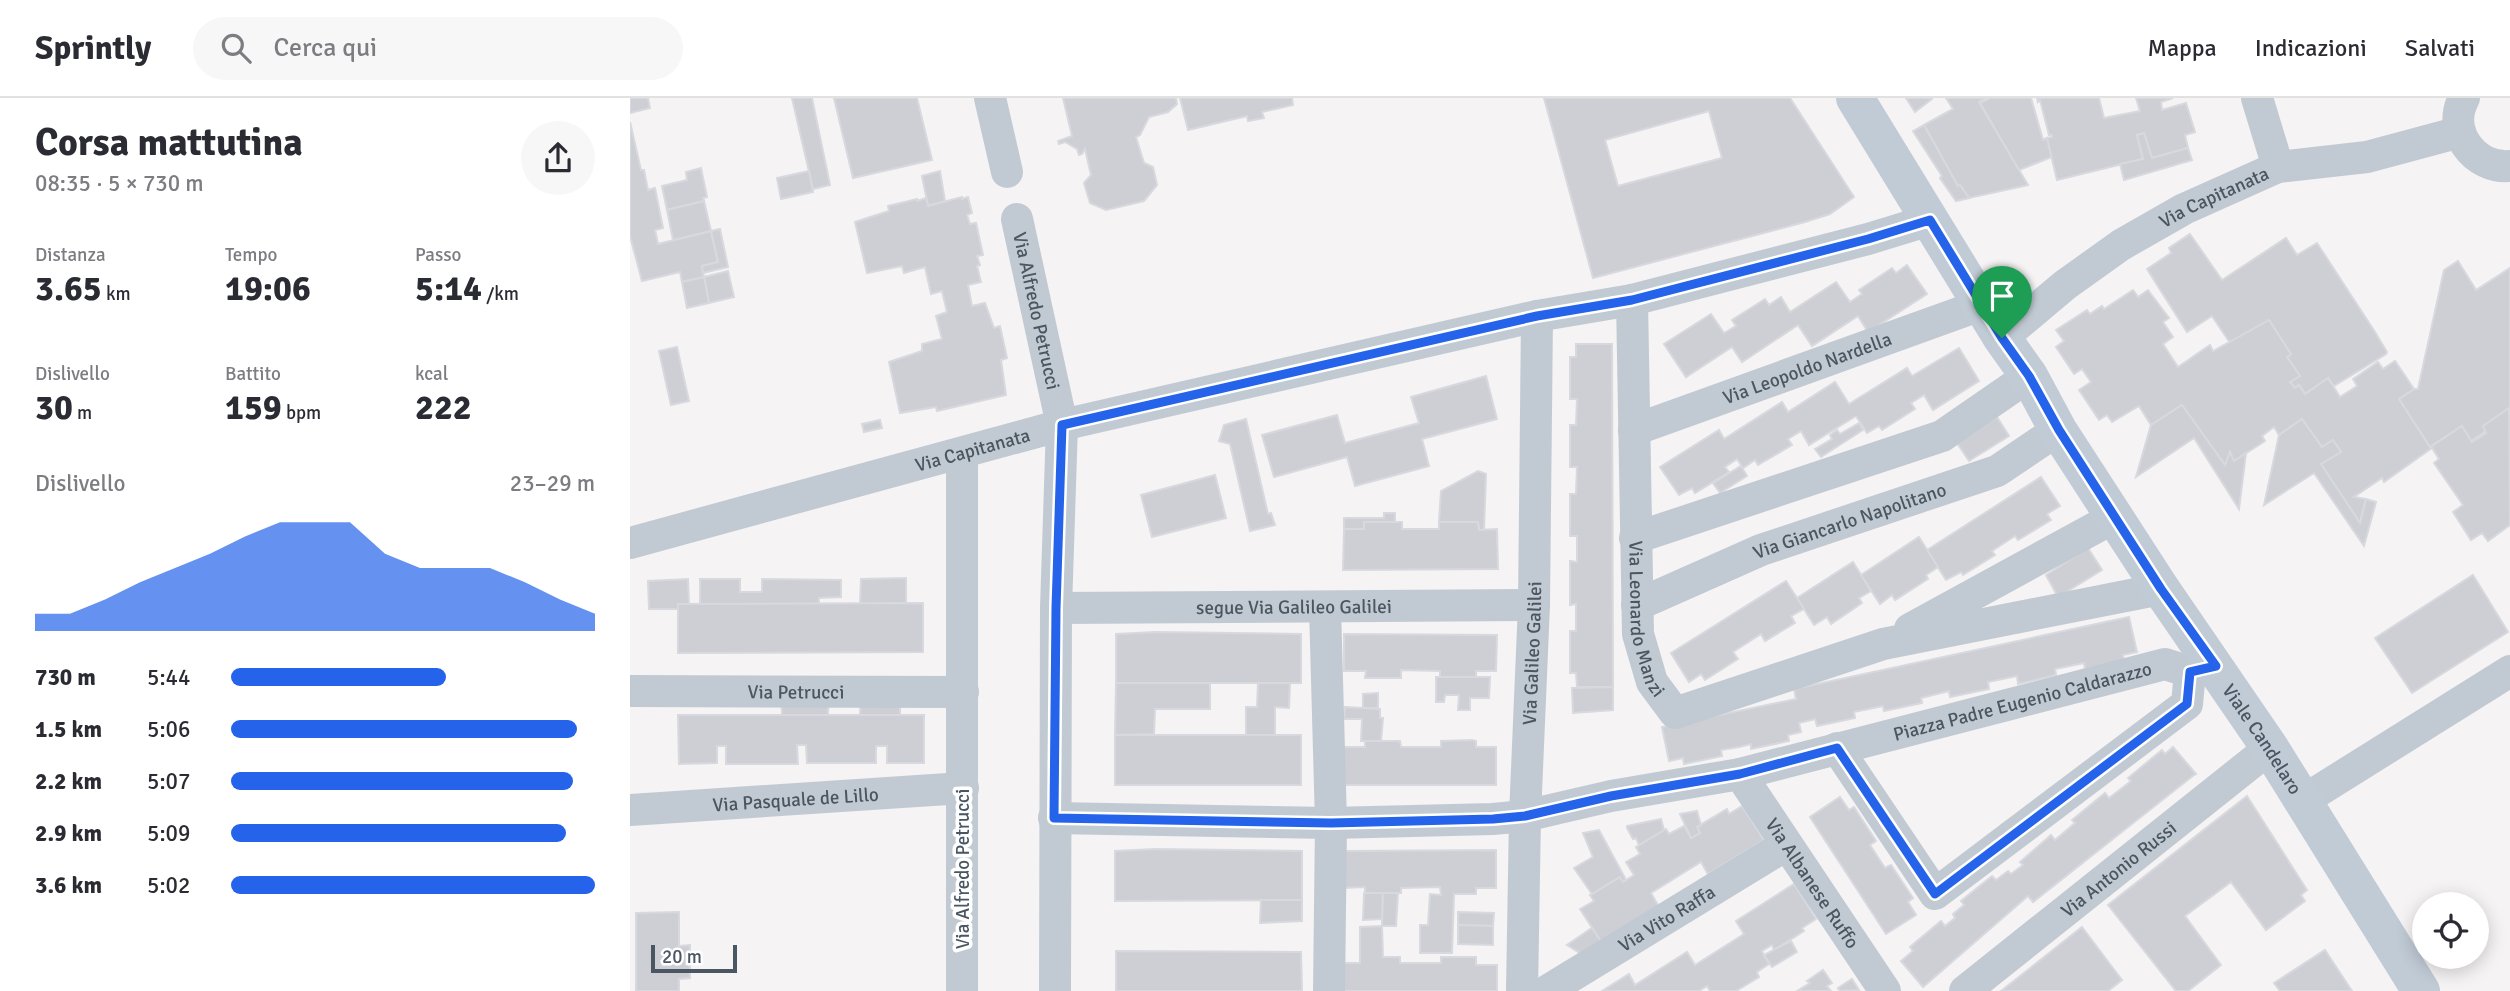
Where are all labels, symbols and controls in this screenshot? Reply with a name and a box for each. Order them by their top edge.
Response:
search box [193,17,683,80]
text: Sprintly [35,28,151,69]
icon: search [217,29,255,67]
text: Cerca qui [273,32,377,64]
text: Mappa [2148,33,2217,63]
text: Indicazioni [2255,33,2367,63]
text: Salvati [2405,33,2475,63]
text: Corsa mattutina [35,119,303,166]
button: share [521,121,595,195]
street label: Via Capitanata [2155,162,2273,234]
text: 08:35 · 5 × 730 m [35,169,204,198]
street label: Via Alfredo Petrucci [1007,230,1065,392]
text: Distanza [35,243,106,267]
text: Tempo [225,243,277,267]
text: Passo [415,243,462,267]
pin [1972,266,2032,338]
text: 3.65 [35,267,102,310]
text: 19:06 [225,267,311,310]
text: 5:14 [415,267,482,310]
icon: arrive [1983,277,2021,315]
text: km [102,282,131,306]
text: /km [482,282,519,306]
street label: Via Leopoldo Nardella [1720,327,1895,410]
text: Dislivello [35,362,110,386]
text: Battito [225,362,281,386]
text: kcal [415,362,448,386]
text: 30 [35,386,73,429]
text: 159 [225,386,282,429]
text: 222 [415,386,472,429]
text: m [73,401,92,425]
text: bpm [282,401,321,425]
street label: Via Capitanata [912,423,1033,478]
text: Dislivello [35,469,126,498]
text: 23–29 m [510,469,595,498]
street label: Via Giancarlo Napolitano [1750,478,1950,565]
street label: Via Leonardo Manzi [1623,540,1670,702]
street label: Via Galileo Galilei [1518,581,1547,726]
street label: segue Via Galileo Galilei [1196,595,1392,620]
street label: Piazza Padre Eugenio Caldarazzo [1891,657,2154,747]
text: 730 m [35,663,96,692]
text: 5:44 [147,663,190,692]
street label: Via Petrucci [748,680,844,705]
street label: Viale Candelaro [2217,680,2307,799]
text: 1.5 km [35,715,102,744]
text: 5:06 [147,715,190,744]
text: 2.2 km [35,767,102,796]
text: 5:07 [147,767,190,796]
street label: Via Pasquale de Lillo [712,783,880,818]
street label: Via Alfredo Petrucci [951,789,975,949]
street label: Via Albanese Ruffo [1760,814,1864,953]
street label: Via Antonio Russi [2056,816,2182,923]
text: 2.9 km [35,819,102,848]
text: 5:09 [147,819,190,848]
text: 3.6 km [35,871,102,900]
text: 5:02 [147,871,190,900]
street label: Via Vito Raffa [1614,880,1720,958]
map controls [2412,892,2489,969]
button: locate [2412,892,2489,969]
scale bar [651,942,737,974]
text: 20 m [662,945,702,969]

